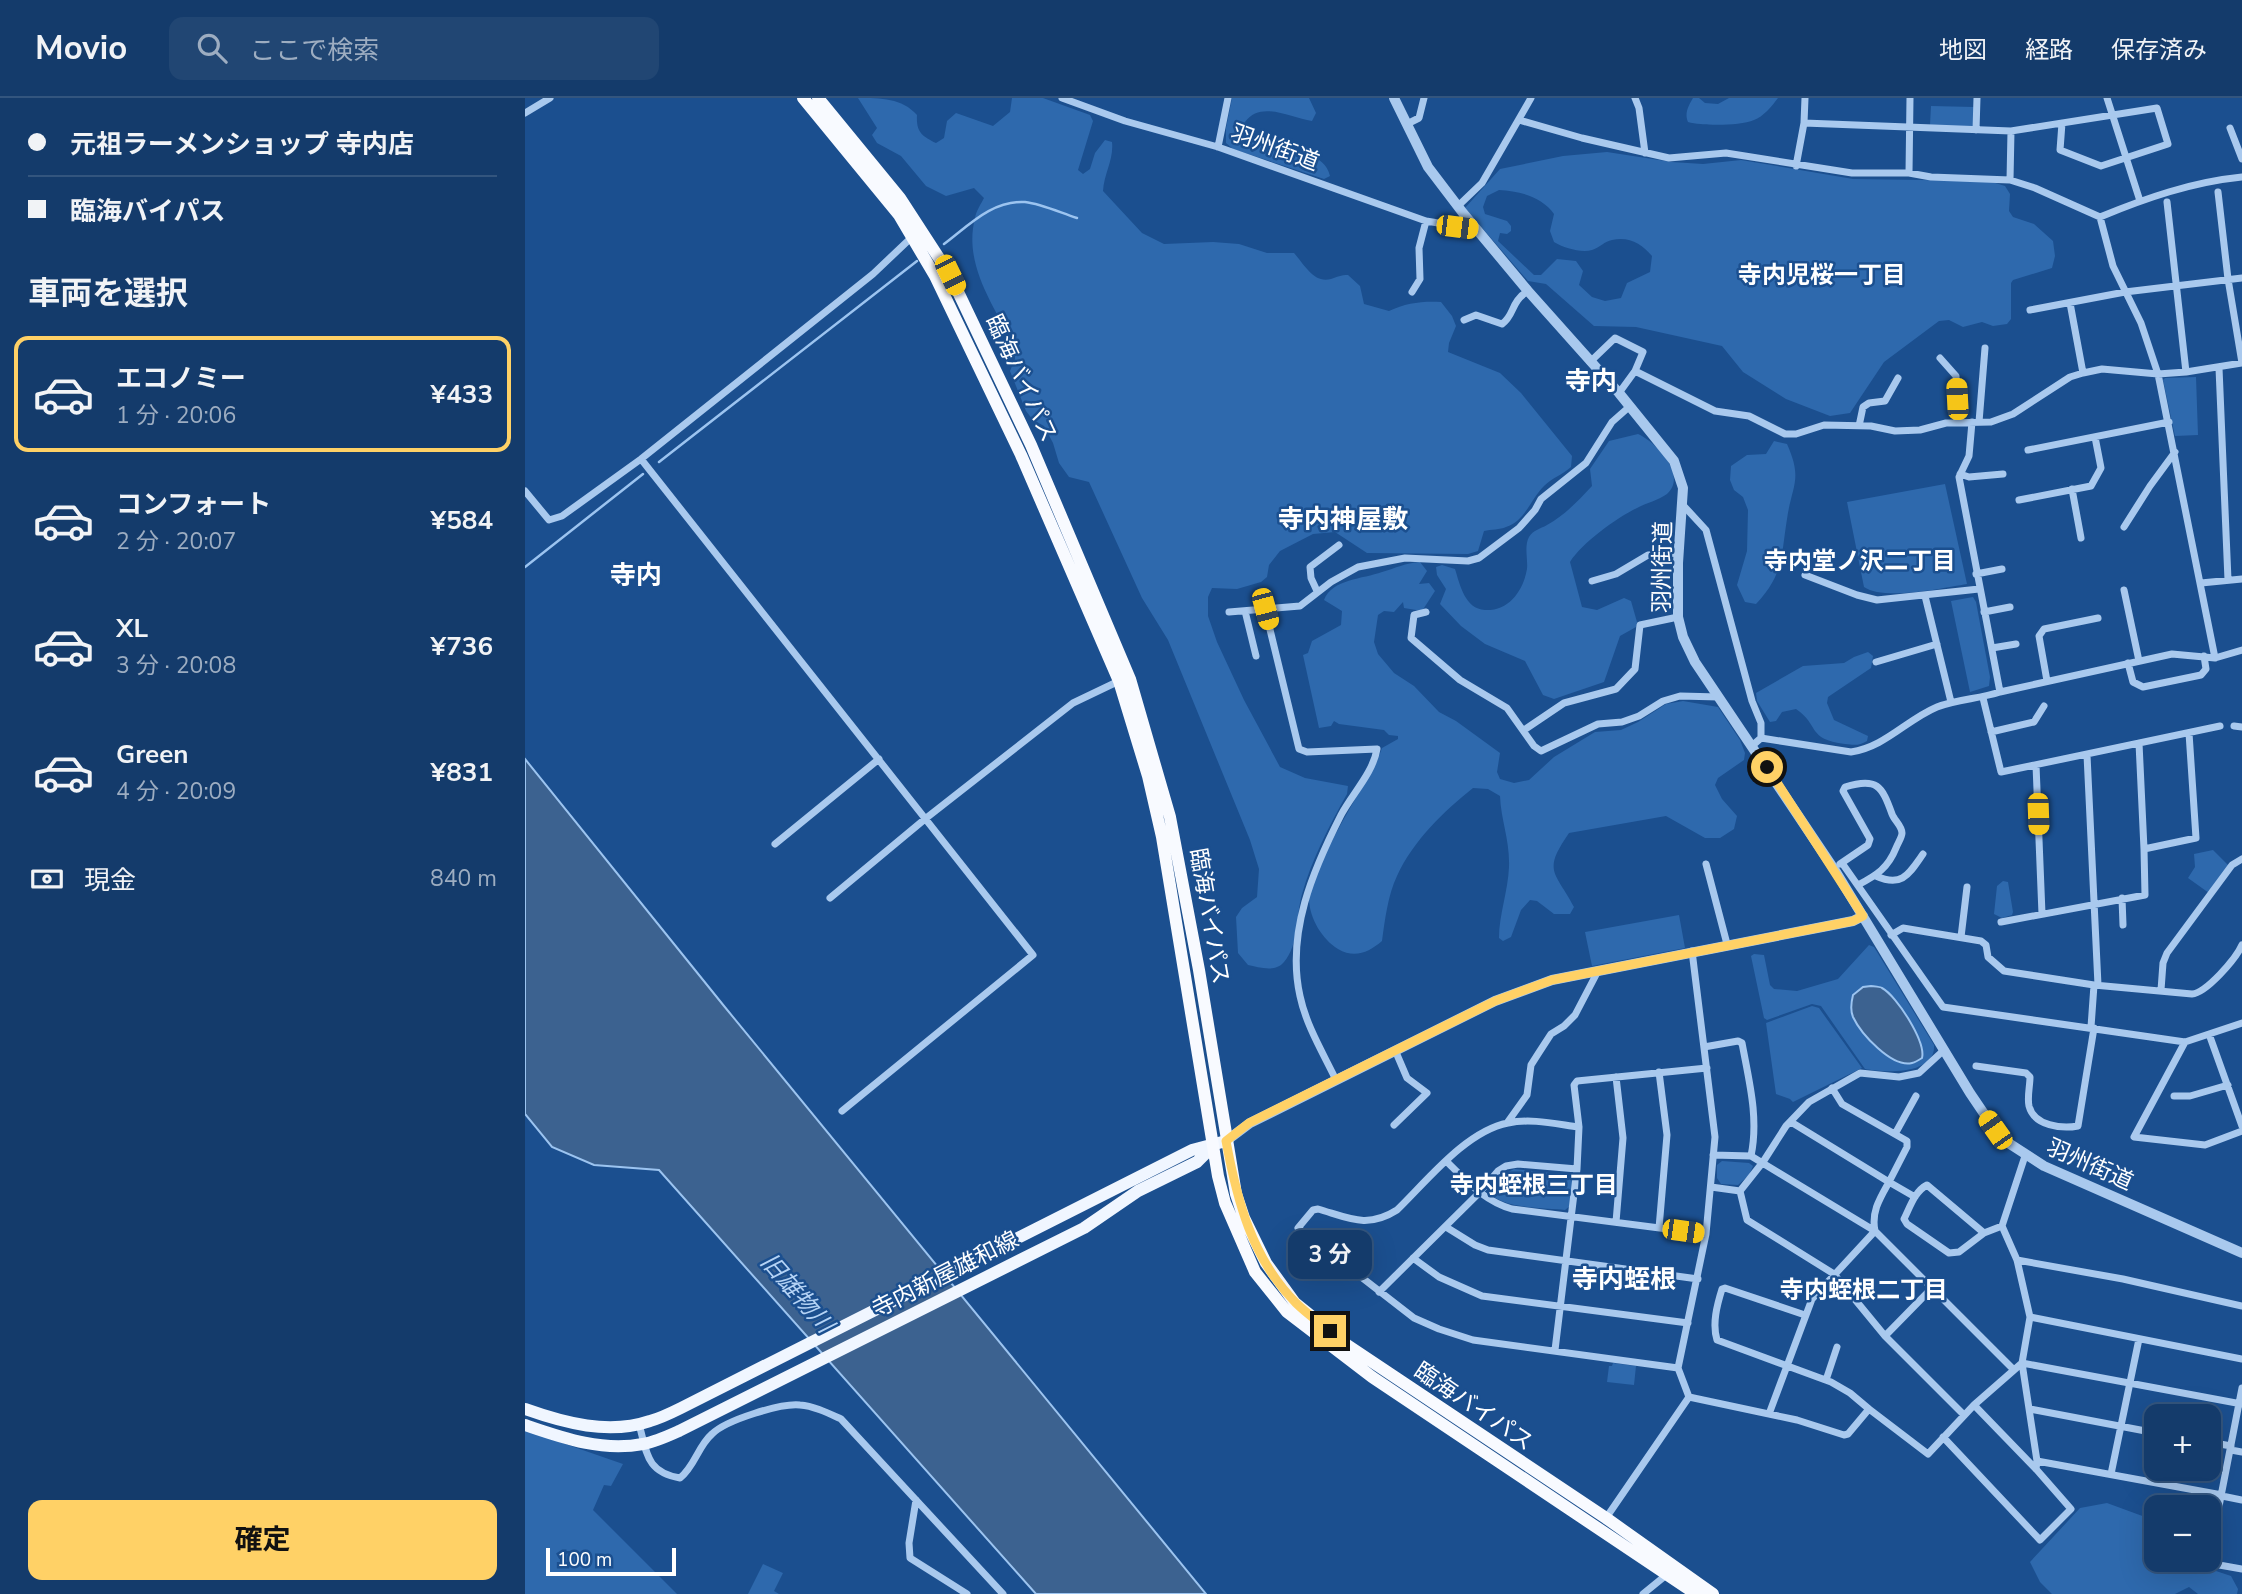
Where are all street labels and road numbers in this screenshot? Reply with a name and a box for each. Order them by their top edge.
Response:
street label: 羽州街道 [1226,117,1323,178]
street label: 臨海バイパス [978,309,1065,447]
street label: 羽州街道 [1646,521,1679,613]
street label: 臨海バイパス [1182,846,1237,987]
street label: 羽州街道 [2041,1132,2138,1197]
street label: 寺内新屋雄和線 [866,1224,1024,1325]
street label: 臨海バイパス [1408,1355,1539,1458]

